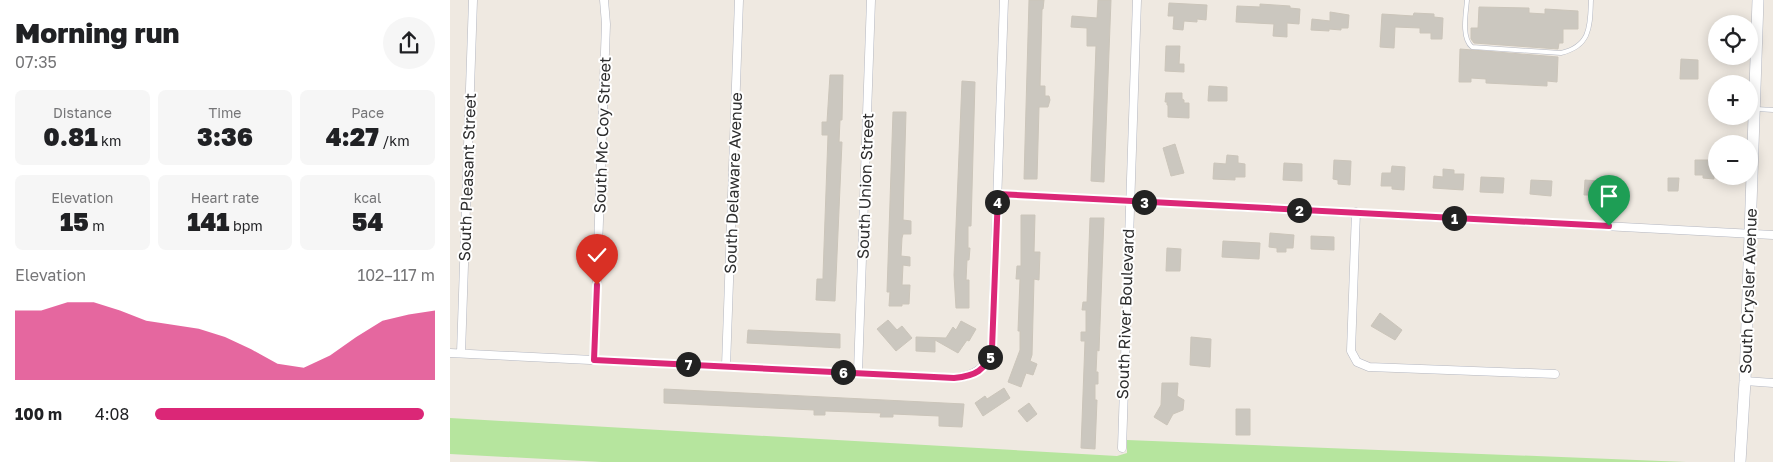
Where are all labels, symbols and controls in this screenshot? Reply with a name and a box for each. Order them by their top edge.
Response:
map controls [1708,15,1758,185]
button: locate [1708,15,1758,65]
text: Morning run [15,16,179,49]
button: share [383,17,435,69]
text: 07:35 [15,52,57,72]
street label: South Mc Coy Street [589,56,615,214]
button: + [1708,75,1758,125]
street label: South Pleasant Street [454,92,480,262]
street label: South Delaware Avenue [720,92,746,274]
text: Distance [53,104,112,121]
text: Time [209,104,241,121]
text: Pace [351,104,384,121]
street label: South Union Street [852,113,878,259]
text: 0.81 [43,121,98,152]
text: 3:36 [197,121,253,152]
text: 4:27 [326,121,379,152]
text: km [98,132,121,149]
text: /km [379,132,410,149]
button: − [1708,135,1758,185]
pin [1588,175,1630,226]
icon: arrive [1595,182,1623,210]
text: Elevation [51,189,113,206]
text: Heart rate [191,189,259,206]
text: kcal [354,189,381,206]
pin: 4 [984,190,1010,214]
pin: 3 [1132,190,1156,214]
text: 4 [993,194,1002,211]
text: 3 [1140,194,1149,211]
pin: 2 [1286,198,1312,222]
text: 2 [1295,202,1304,219]
text: 15 [60,206,89,237]
text: 141 [187,206,230,237]
text: 54 [352,206,383,237]
pin: 1 [1442,206,1466,230]
street label: South Crysler Avenue [1735,208,1761,374]
text: 1 [1451,210,1458,227]
text: m [89,217,105,234]
text: bpm [230,217,263,234]
street label: South River Boulevard [1112,228,1138,400]
pin [576,234,618,285]
icon: check [583,241,611,269]
text: Elevation [15,265,86,285]
text: 102–117 m [357,265,435,285]
pin: 5 [978,344,1002,370]
text: 5 [986,349,995,366]
pin: 7 [676,352,700,376]
text: 7 [685,356,692,373]
pin: 6 [830,360,856,384]
text: 6 [839,364,848,381]
text: 100 m [15,404,62,424]
text: 4:08 [95,404,129,424]

